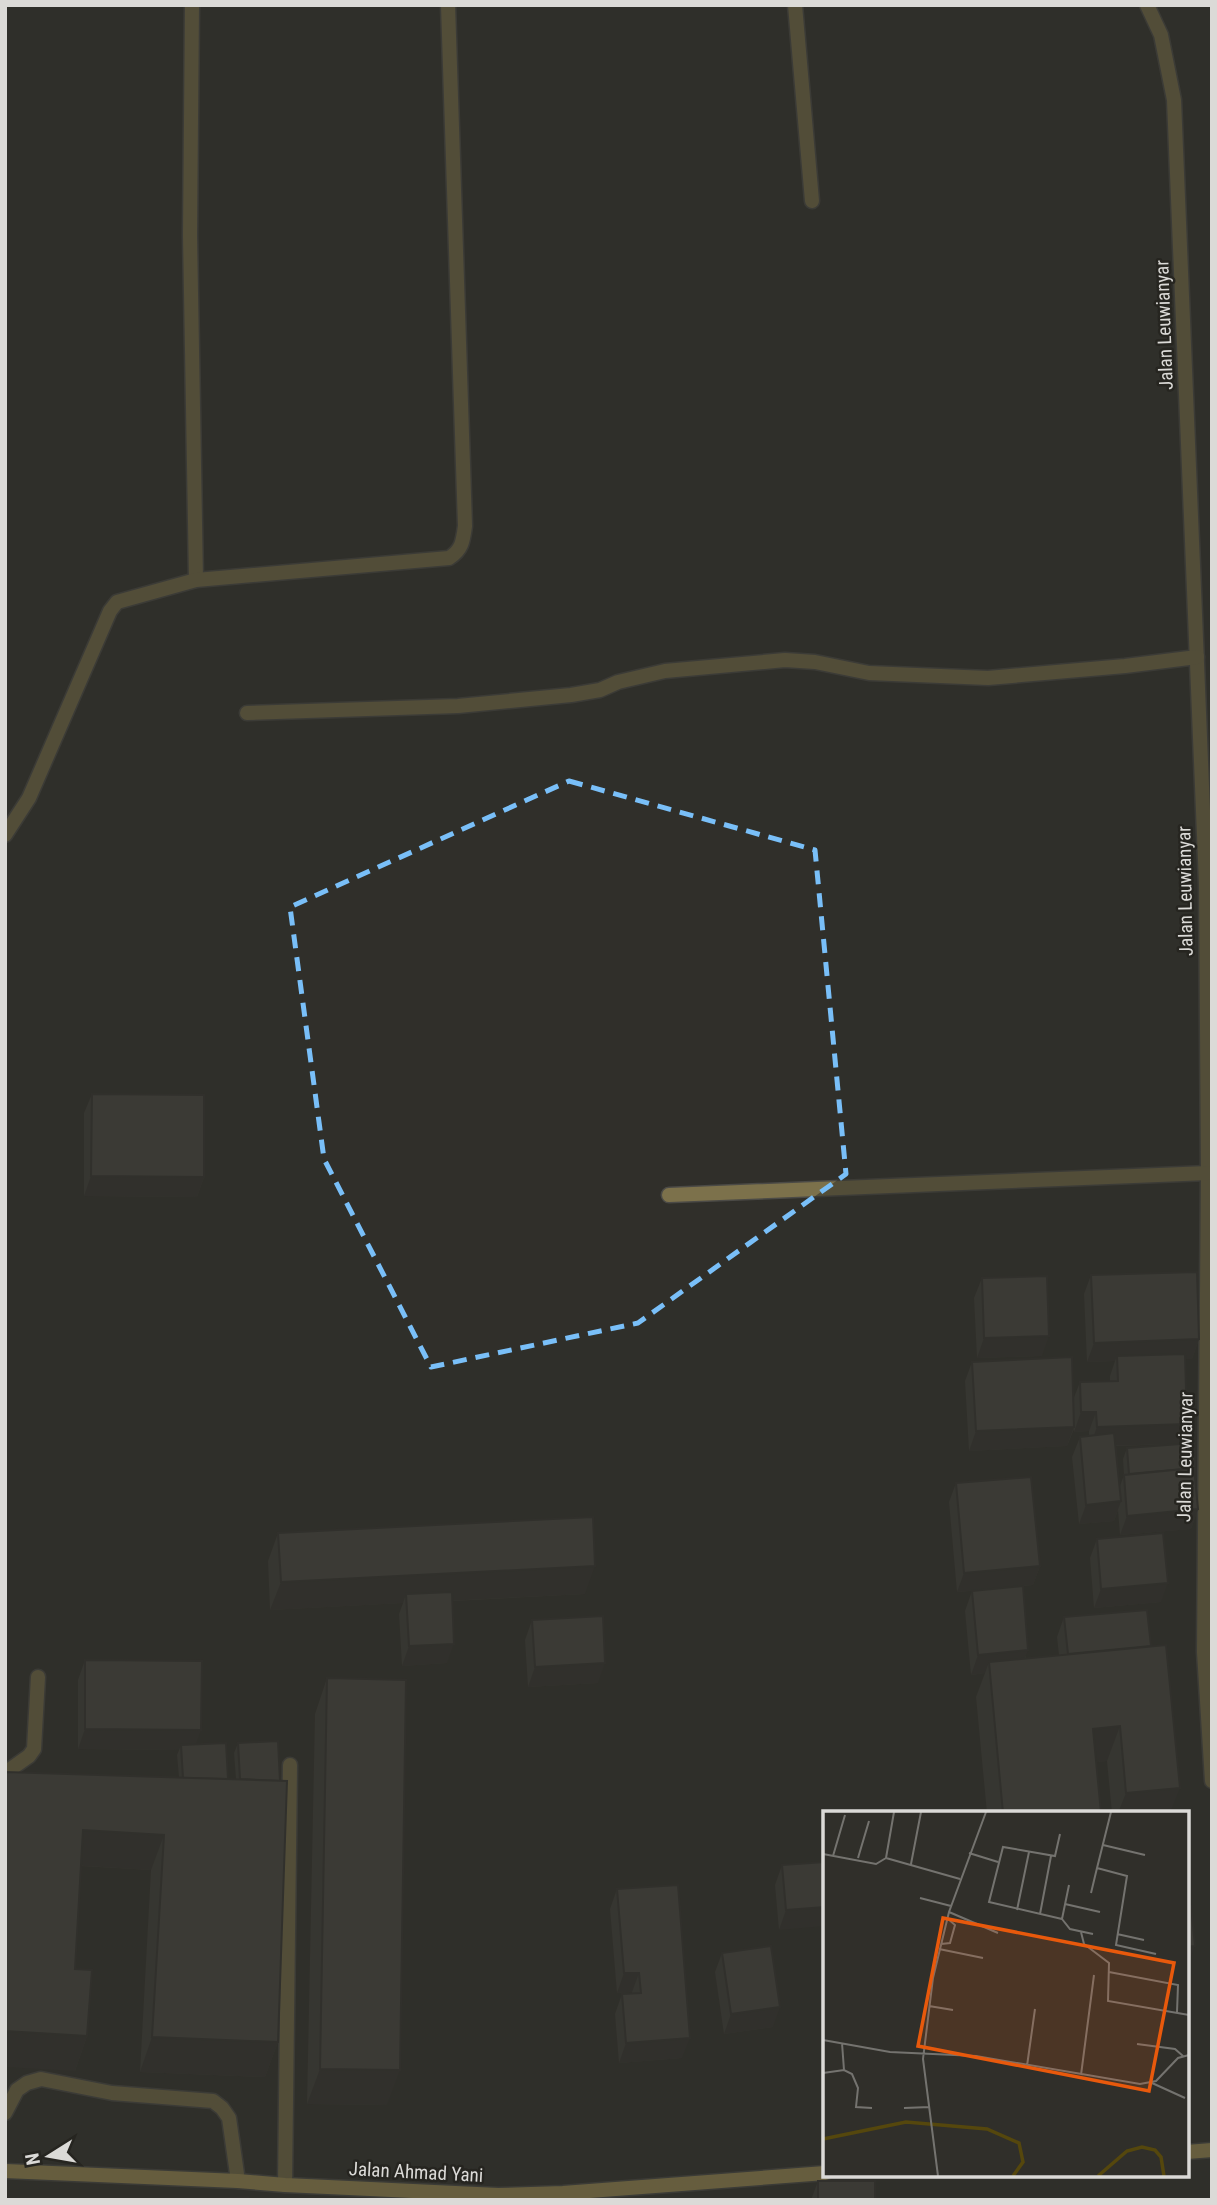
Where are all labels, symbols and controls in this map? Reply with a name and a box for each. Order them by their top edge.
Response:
street label: Jalan Leuwianyar [1150,259,1178,390]
street label: Jalan Leuwianyar [1172,826,1198,956]
street label: Jalan Leuwianyar [1172,1392,1198,1522]
inset map [823,1811,1189,2177]
north arrow [14,2121,84,2191]
text: N [20,2151,45,2167]
street label: Jalan Ahmad Yani [348,2157,484,2187]

